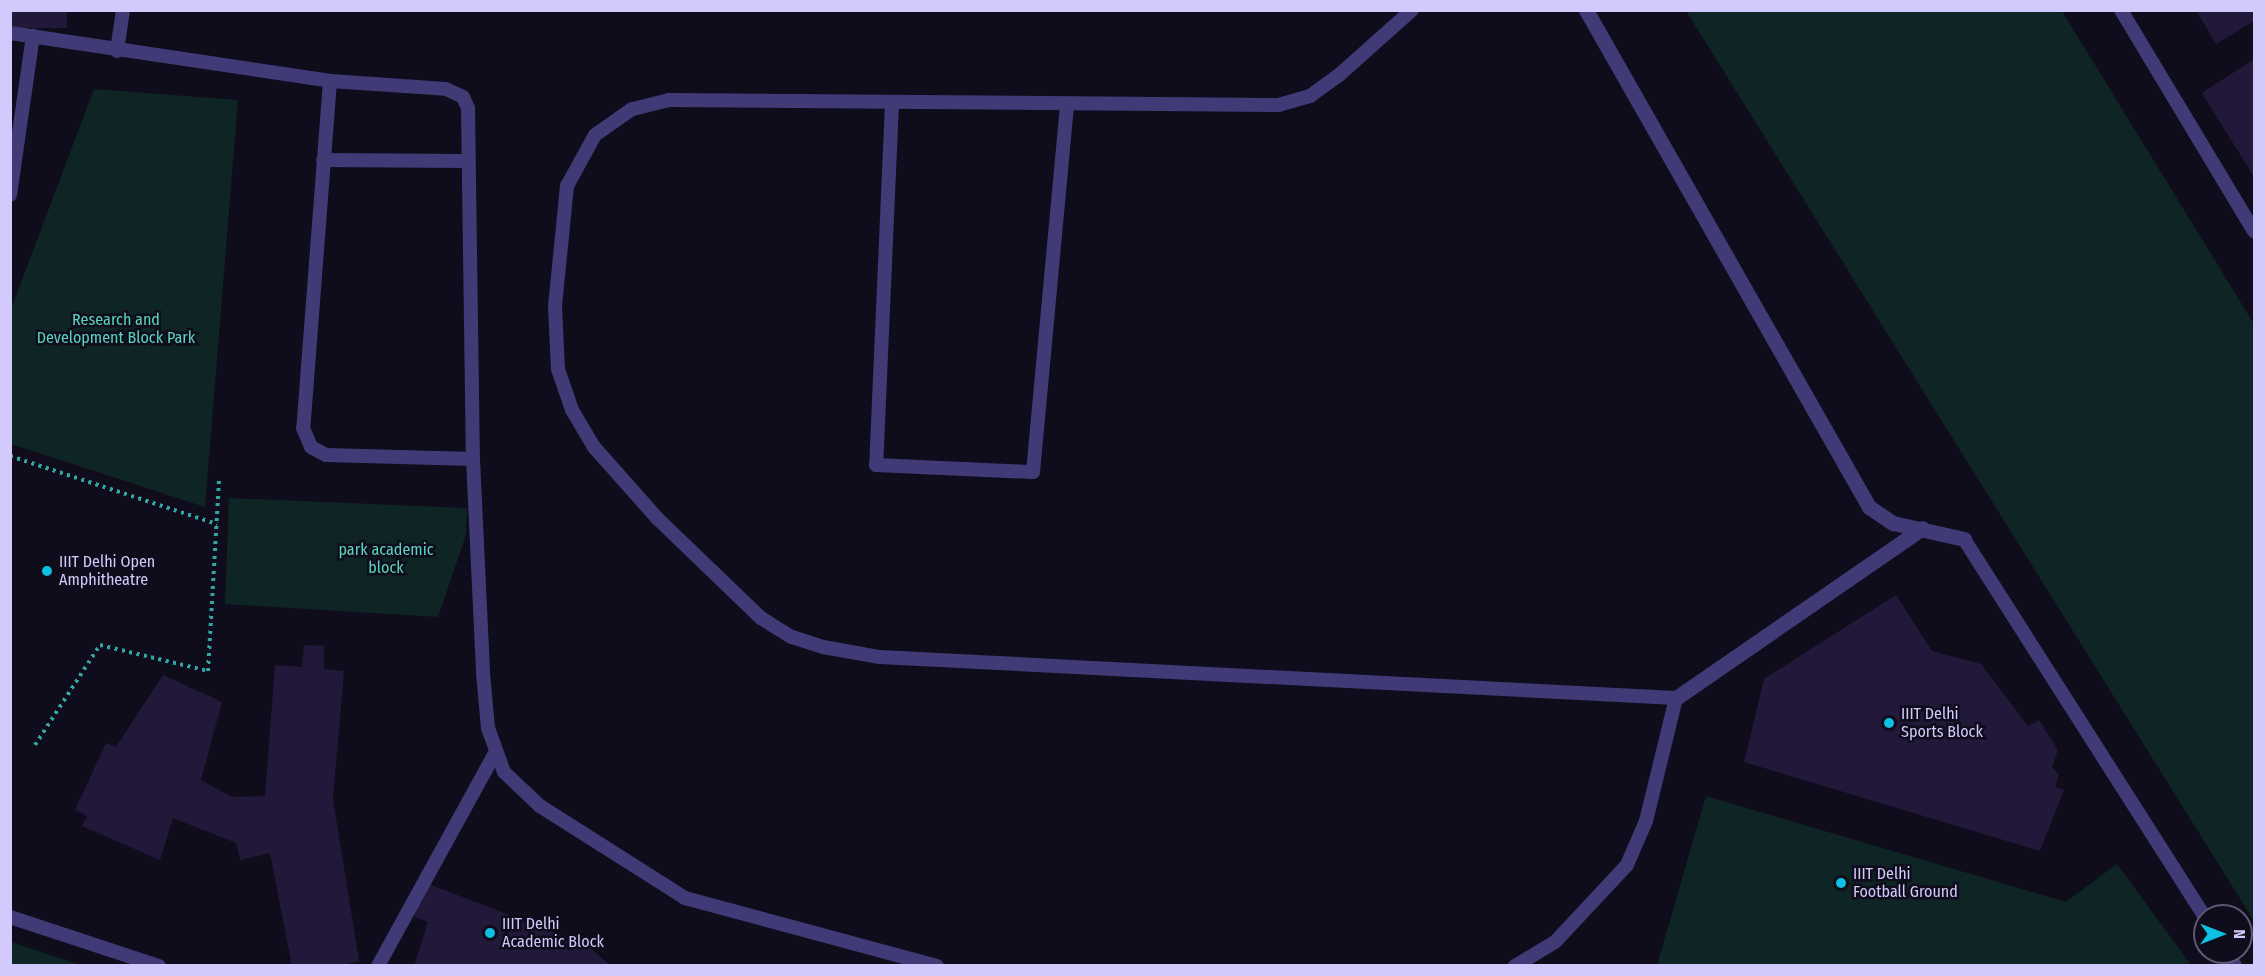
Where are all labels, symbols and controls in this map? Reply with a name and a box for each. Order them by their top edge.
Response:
park label: Research and Development Block Park [37,310,195,348]
park label: park academic block [338,540,434,578]
place label: IIIT Delhi Open Amphitheatre [59,552,155,590]
marker: IIIT Delhi Open Amphitheatre [40,564,54,578]
place label: IIIT Delhi Sports Block [1901,704,1983,742]
marker: IIIT Delhi Sports Block [1882,716,1896,730]
place label: IIIT Delhi Football Ground [1853,864,1958,902]
marker: IIIT Delhi Football Ground [1834,876,1848,890]
north arrow [2193,904,2253,964]
place label: IIIT Delhi Academic Block [502,914,604,952]
marker: IIIT Delhi Academic Block [483,926,497,940]
text: N [2230,929,2249,939]

